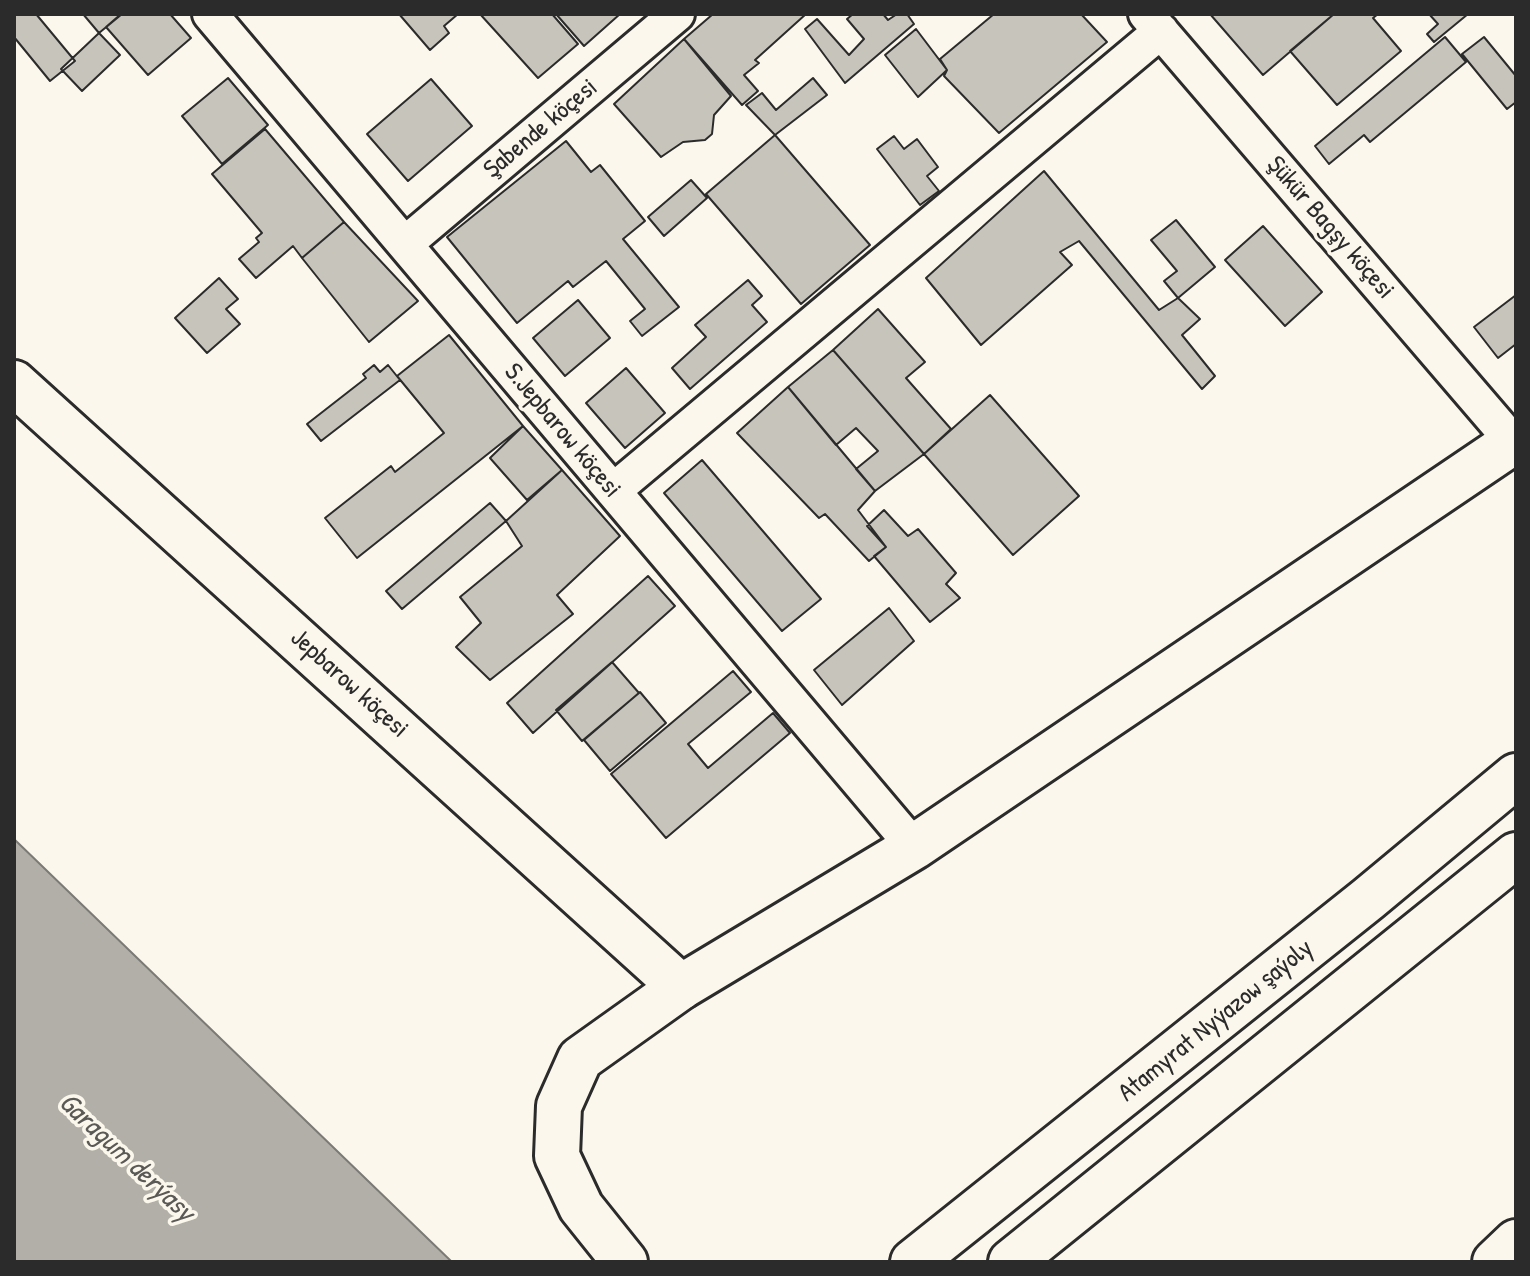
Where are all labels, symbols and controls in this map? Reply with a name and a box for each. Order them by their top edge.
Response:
street label: Şabende köçesi [478,72,604,186]
street label: Şükür Bagşy köçesi [1260,150,1400,306]
street label: S.Jepbarow köçesi [497,358,627,504]
street label: Jepbarow köçesi [284,623,414,745]
street label: Atamyrat Nyýazow şaýoly [1113,933,1319,1109]
water label: Garagum derýasy [51,1087,201,1229]

